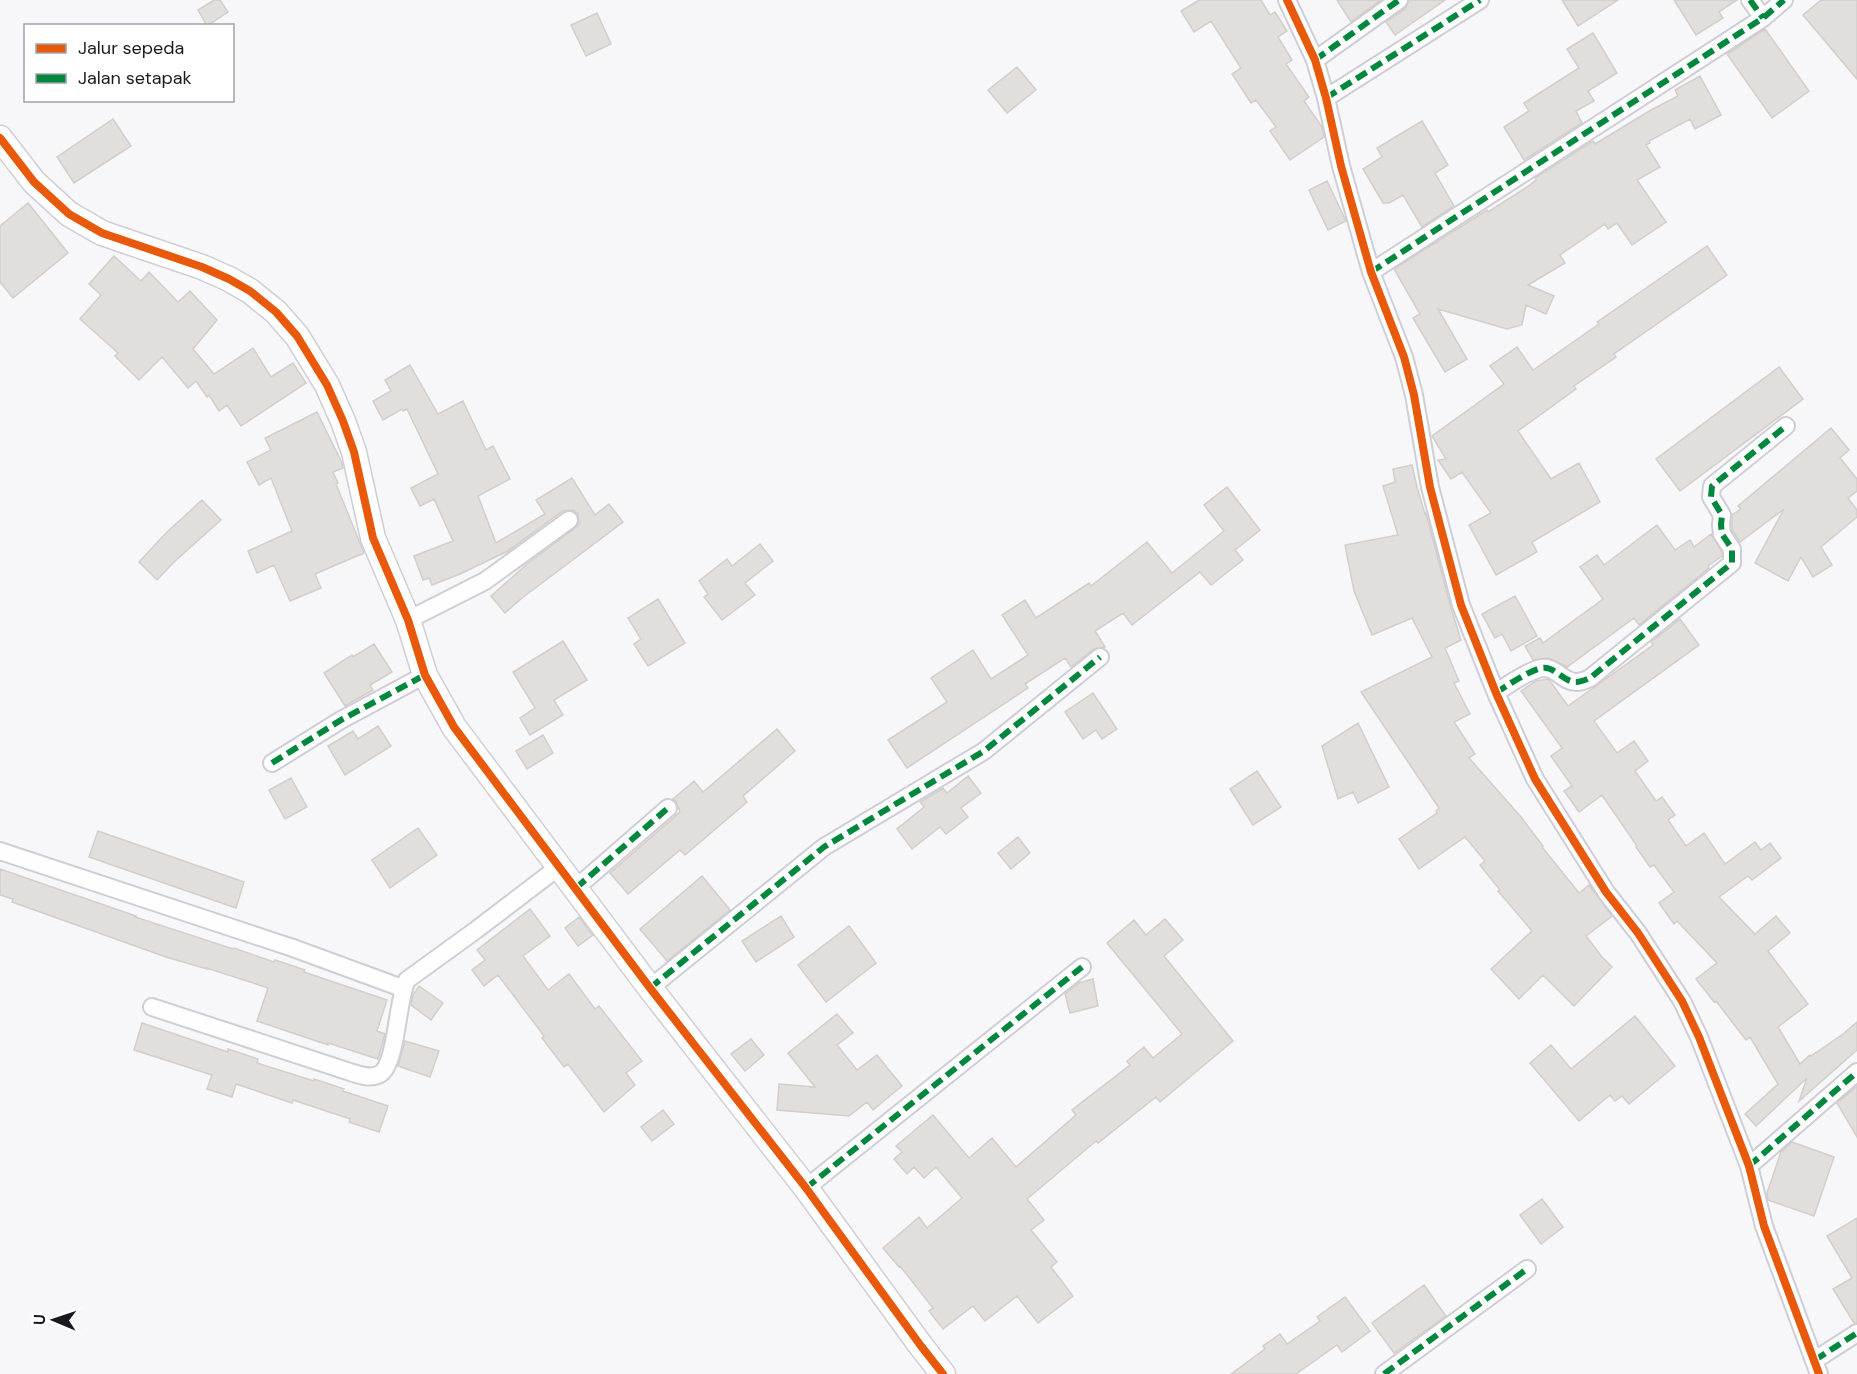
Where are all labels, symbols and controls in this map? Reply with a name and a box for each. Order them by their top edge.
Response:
legend [24,24,234,102]
text: Jalur sepeda [78,36,184,60]
text: Jalan setapak [78,66,192,90]
north arrow [24,1290,84,1350]
text: U [29,1314,50,1325]

